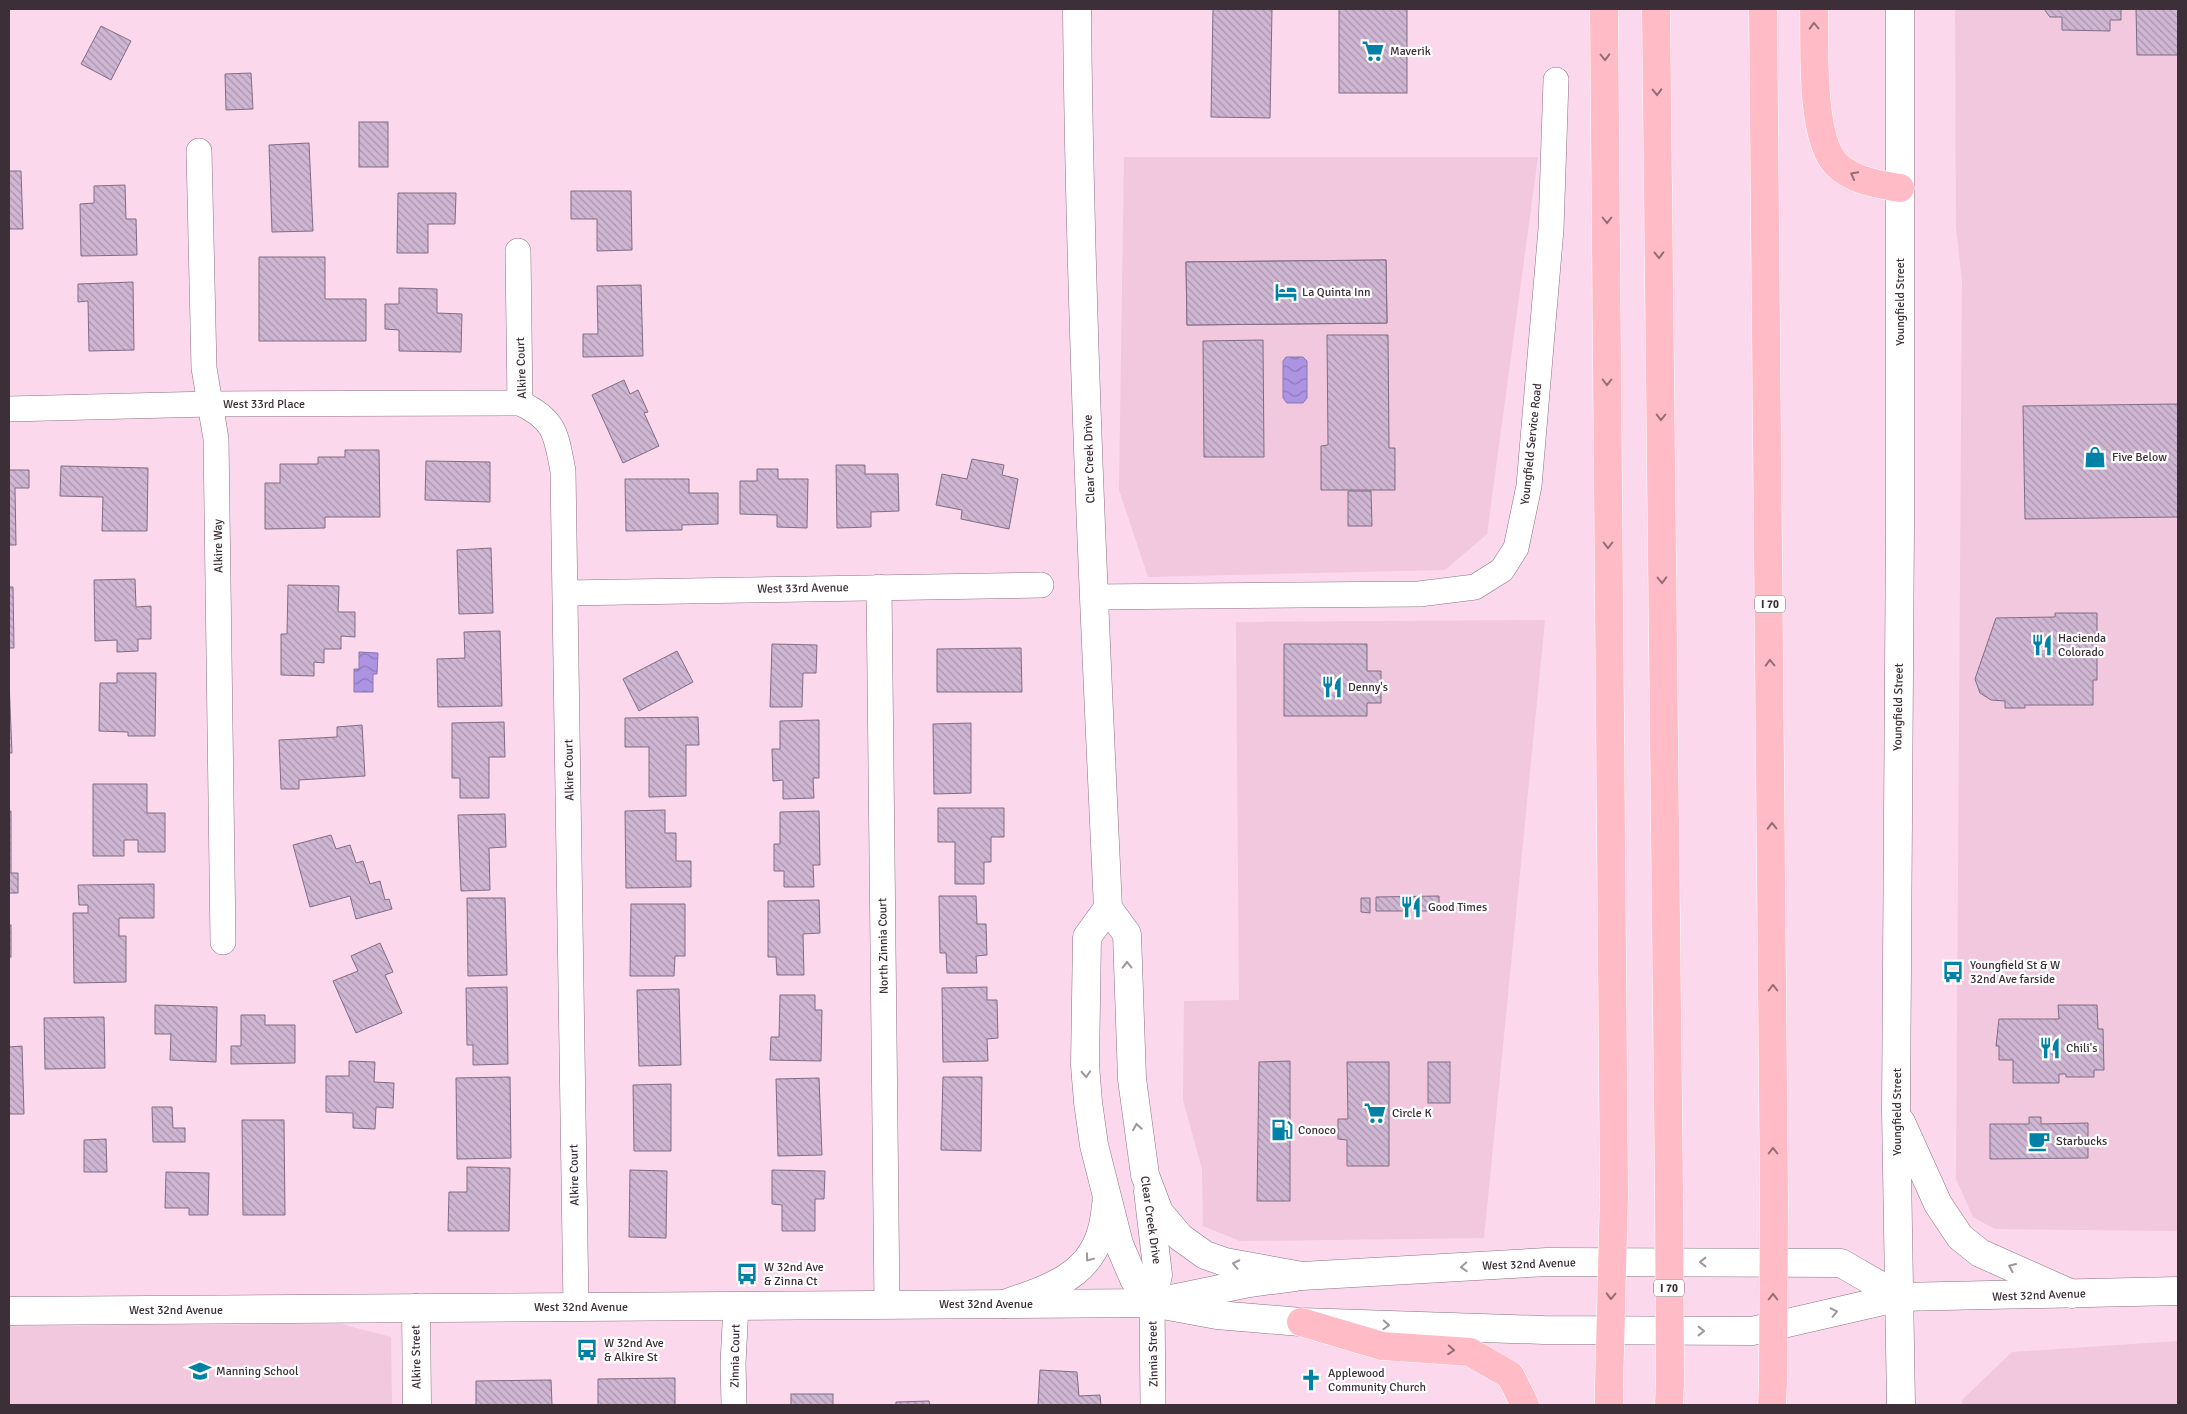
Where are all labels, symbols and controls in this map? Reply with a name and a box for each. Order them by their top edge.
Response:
one-way arrow [1809,22,1820,30]
supermarket icon: Maverik [1360,38,1386,64]
place label: Maverik [1390,44,1431,59]
one-way arrow [1600,54,1610,62]
one-way arrow [1652,89,1662,97]
one-way arrow [1850,171,1859,181]
one-way arrow [1602,216,1612,224]
one-way arrow [1654,252,1664,259]
street label: Youngfield Street [1893,258,1908,346]
hotel icon: La Quinta Inn [1273,279,1299,305]
place label: La Quinta Inn [1302,285,1371,300]
street label: Alkire Court [513,337,530,399]
one-way arrow [1602,379,1612,387]
street label: Youngfield Service Road [1518,382,1545,506]
street label: West 33rd Place [223,397,305,412]
street label: Clear Creek Drive [1080,414,1099,504]
one-way arrow [1655,414,1666,422]
shop icon: Five Below [2082,444,2108,470]
place label: Five Below [2112,450,2167,465]
street label: Alkire Way [211,518,226,573]
one-way arrow [1603,542,1613,549]
one-way arrow [1657,576,1667,584]
street label: West 33rd Avenue [757,580,849,597]
road number: I 70 [1755,596,1785,612]
place label: Hacienda Colorado [2058,631,2106,660]
restaurant icon: Hacienda Colorado [2029,632,2055,658]
one-way arrow [1765,659,1775,666]
street label: Youngfield Street [1890,663,1907,751]
restaurant icon: Denny's [1319,674,1345,700]
place label: Denny's [1348,680,1388,695]
street label: Alkire Court [561,739,578,801]
one-way arrow [1767,821,1777,829]
restaurant icon: Good Times [1398,894,1424,920]
street label: North Zinnia Court [875,898,892,994]
place label: Good Times [1428,900,1487,915]
place label: Youngfield St & W 32nd Ave farside [1970,958,2060,987]
bus stop icon: Youngfield St & W 32nd Ave farside [1940,959,1966,985]
one-way arrow [1122,961,1132,968]
one-way arrow [1767,984,1778,992]
restaurant icon: Chili's [2037,1035,2063,1061]
place label: Chili's [2066,1041,2097,1056]
street label: Youngfield Street [1890,1068,1905,1156]
one-way arrow [1080,1070,1091,1078]
supermarket icon: Circle K [1362,1100,1388,1126]
place label: Circle K [1392,1106,1432,1121]
fuel station icon: Conoco [1269,1117,1295,1143]
one-way arrow [1133,1123,1143,1131]
place label: Conoco [1298,1123,1336,1138]
cafe icon: Starbucks [2026,1128,2052,1154]
place label: Starbucks [2056,1134,2107,1149]
street label: Alkire Court [566,1144,583,1206]
one-way arrow [1768,1146,1778,1154]
street label: Clear Creek Drive [1137,1175,1164,1265]
one-way arrow [1086,1252,1095,1262]
street label: West 32nd Avenue [1482,1255,1576,1274]
one-way arrow [1699,1257,1706,1267]
place label: W 32nd Ave & Zinna Ct [764,1260,824,1289]
one-way arrow [1232,1260,1241,1270]
bus stop icon: W 32nd Ave & Zinna Ct [734,1261,760,1287]
one-way arrow [1459,1262,1467,1272]
one-way arrow [2008,1262,2017,1273]
road number: I 70 [1654,1280,1684,1296]
street label: West 32nd Avenue [1992,1286,2086,1305]
one-way arrow [1606,1292,1617,1300]
one-way arrow [1768,1293,1778,1300]
street label: West 32nd Avenue [939,1297,1033,1312]
street label: West 32nd Avenue [534,1300,628,1315]
street label: West 32nd Avenue [129,1303,223,1318]
one-way arrow [1830,1307,1839,1318]
one-way arrow [1382,1319,1390,1330]
street label: Zinnia Street [1145,1321,1162,1387]
street label: Zinnia Court [727,1324,744,1388]
street label: Alkire Street [408,1325,425,1389]
one-way arrow [1697,1326,1705,1336]
place label: W 32nd Ave & Alkire St [604,1336,664,1365]
bus stop icon: W 32nd Ave & Alkire St [574,1337,600,1363]
one-way arrow [1448,1345,1456,1356]
school or university icon: Manning School [187,1358,213,1384]
place label: Manning School [216,1364,299,1379]
place label: Applewood Community Church [1328,1366,1426,1395]
church icon: Applewood Community Church [1298,1367,1324,1393]

